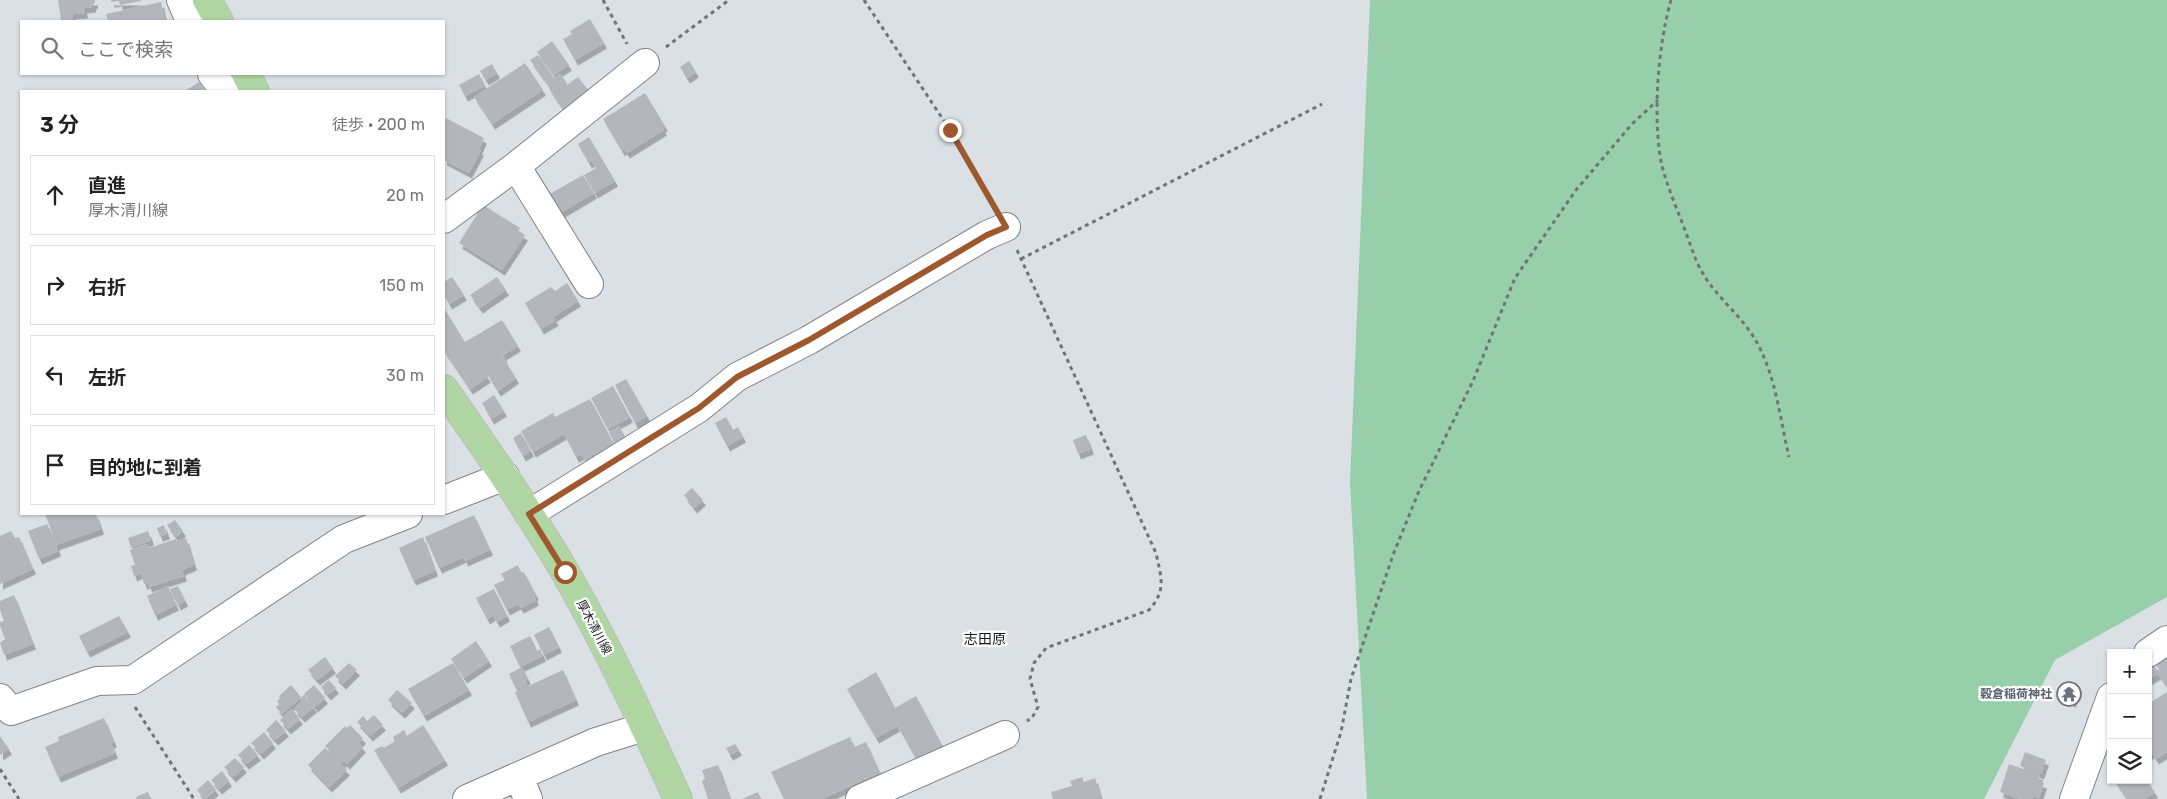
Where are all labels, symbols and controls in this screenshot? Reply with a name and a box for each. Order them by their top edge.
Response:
search box [20,20,445,75]
icon: search [38,34,66,62]
text: ここで検索 [78,38,173,61]
text: 3 分 [40,112,79,137]
text: 徒歩 · 200 m [332,115,425,134]
route end [939,119,962,142]
text: 直進 [88,174,126,197]
icon: ahead [41,181,69,209]
text: 20 m [386,186,424,205]
text: 厚木清川線 [88,201,168,220]
icon: right [41,271,69,299]
text: 右折 [88,276,126,299]
text: 150 m [379,276,424,295]
icon: left [41,361,69,389]
text: 左折 [88,366,126,389]
text: 30 m [386,366,424,385]
icon: arrive [41,451,69,479]
text: 目的地に到着 [88,456,202,479]
route start [554,561,577,584]
street label: 厚木清川線 [574,597,614,657]
district label: 志田原 [964,631,1006,648]
map controls [2107,649,2152,784]
button: + [2107,649,2152,694]
temple icon: 穀倉稲荷神社 [2056,681,2082,707]
place label: 穀倉稲荷神社 [1980,687,2052,701]
button: − [2107,694,2152,739]
button: layers [2107,739,2152,784]

